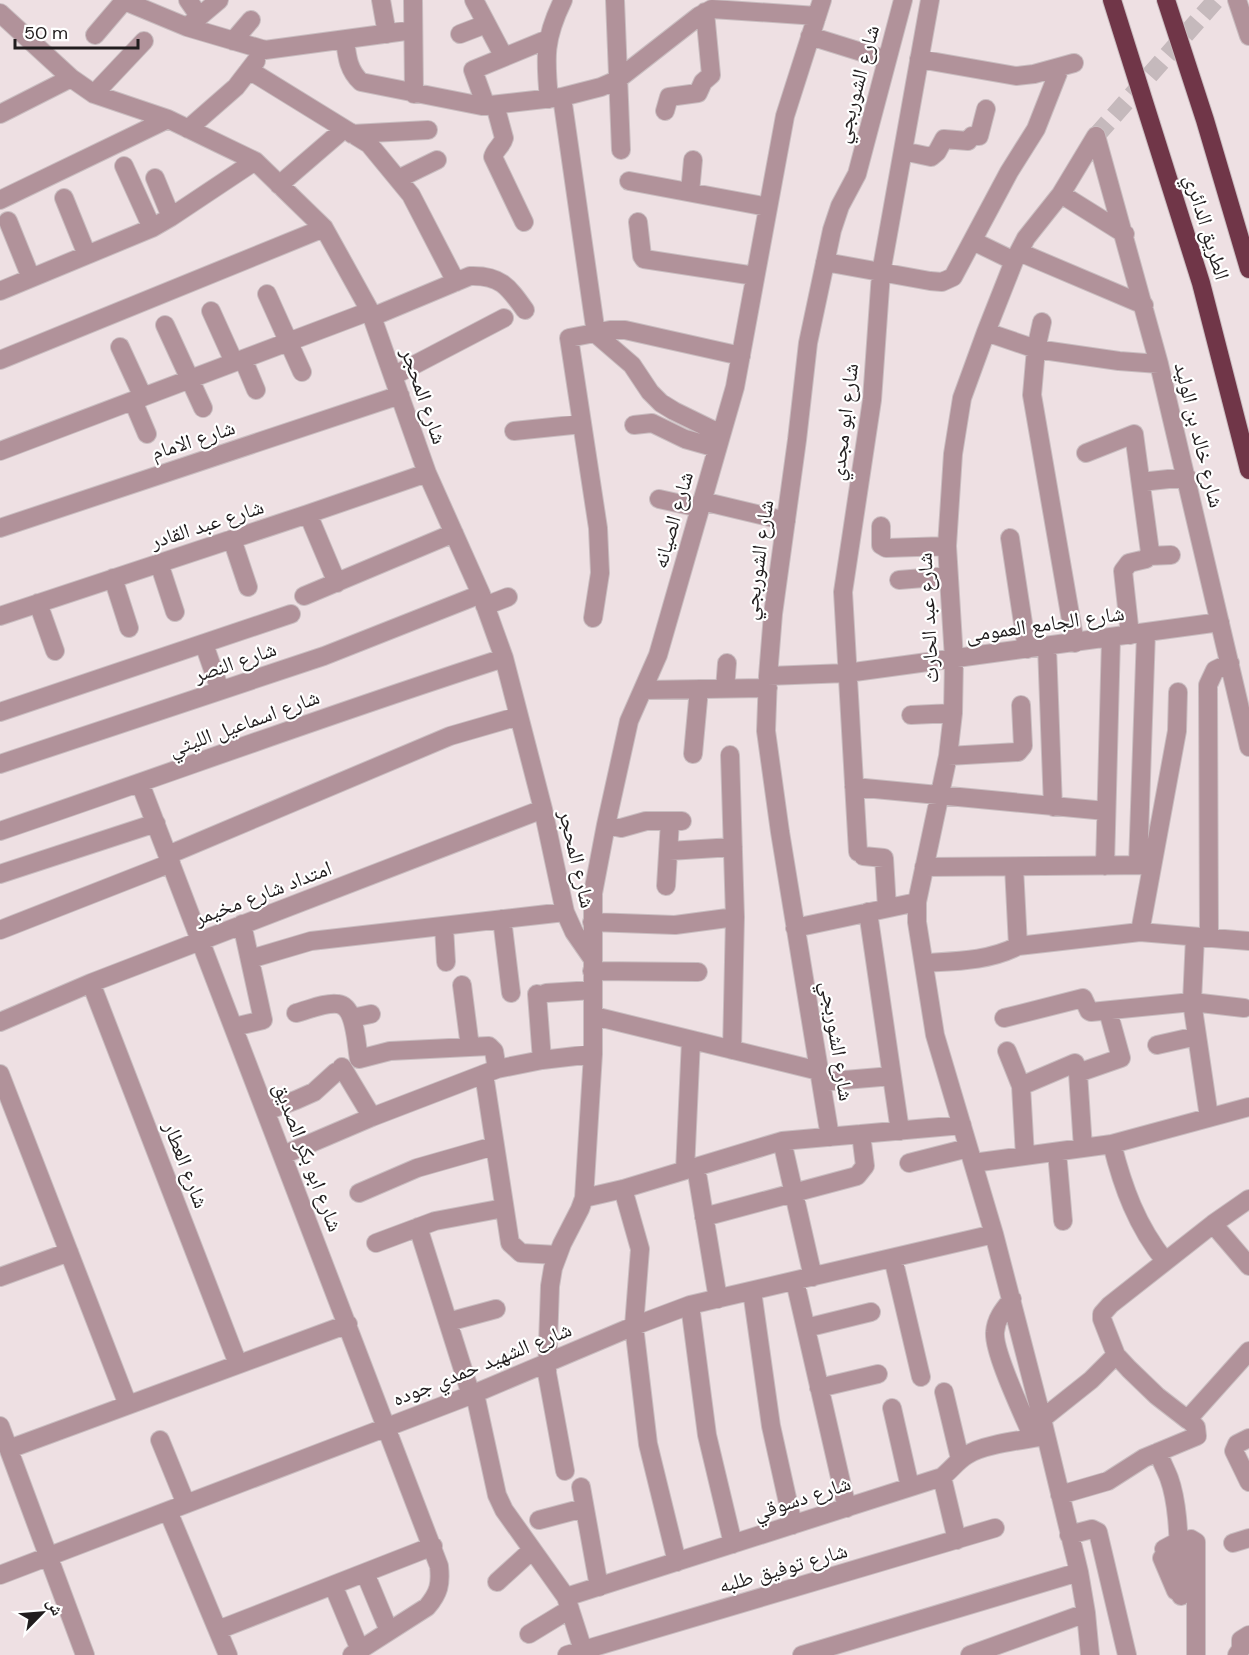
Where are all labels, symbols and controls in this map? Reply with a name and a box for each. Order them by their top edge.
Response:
scale bar [15,12,138,50]
text: 50 m [24,21,68,45]
street label: شارع الشوربجي [828,22,888,147]
street label: الطريق الدائري [1175,171,1236,284]
street label: شارع المحجر [394,343,454,448]
street label: شارع خالد بن الوليد [1167,359,1231,511]
street label: شارع ابو مجدي [823,362,867,483]
street label: شارع الامام [148,413,238,467]
street label: شارع الصيانه [646,468,700,572]
street label: شارع عبد القادر [146,493,267,556]
street label: شارع الشوربجي [736,498,783,622]
street label: شارع عبد الحارث [911,552,945,684]
street label: شارع الجامع العمومى [964,599,1126,649]
street label: شارع النصر [189,635,280,690]
street label: شارع اسماعيل الليثي [165,683,324,765]
street label: شارع المحجر [552,806,602,911]
street label: امتداد شارع مخيمر [189,854,336,932]
street label: شارع الشوربجي [811,979,860,1103]
street label: شارع ابو بكر الصديق [267,1078,349,1236]
street label: شارع العطار [156,1117,215,1212]
street label: شارع الشهيد حمدي جوده [388,1315,577,1415]
street label: شارع دسوقي [750,1469,855,1529]
street label: شارع توفيق طلبه [715,1536,851,1600]
north arrow [12,1583,72,1643]
text: ش [42,1595,68,1619]

